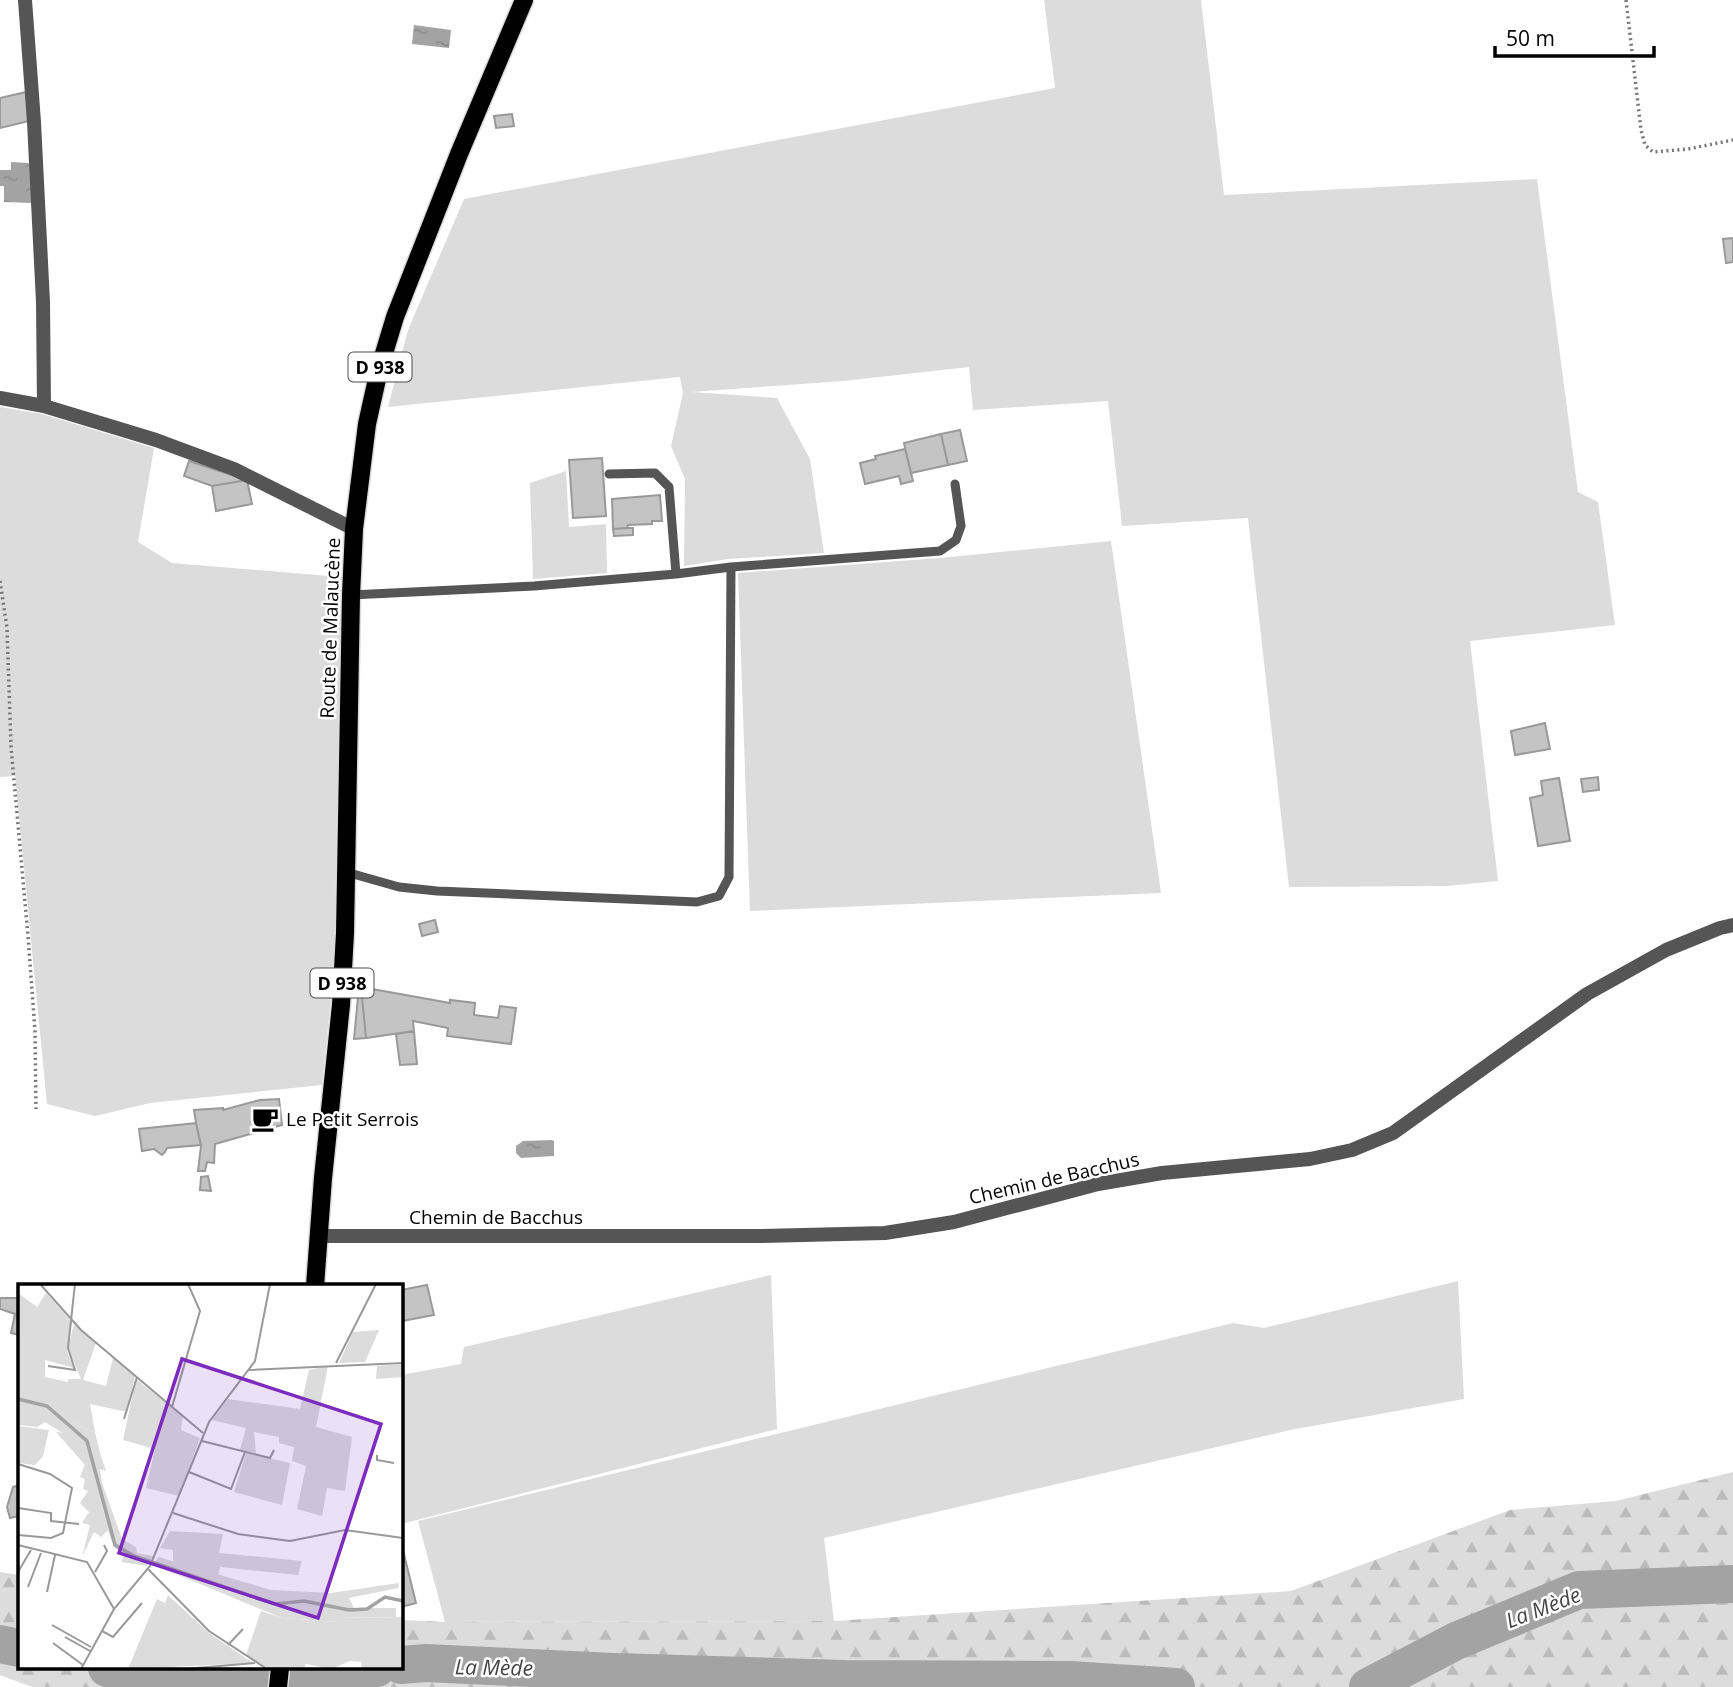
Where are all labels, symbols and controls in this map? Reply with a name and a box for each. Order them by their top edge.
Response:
scale bar [1495,14,1654,58]
text: 50 m [1506,24,1555,52]
road number: D 938 [348,352,412,382]
street label: Route de Malaucène [314,537,346,719]
road number: D 938 [310,968,374,998]
cafe icon: Le Petit Serrois [250,1104,280,1134]
place label: Le Petit Serrois [286,1106,419,1132]
street label: Chemin de Bacchus [966,1146,1142,1210]
street label: Chemin de Bacchus [409,1204,583,1230]
inset map [18,1284,402,1670]
water label: La Mède [1502,1580,1584,1634]
water label: La Mède [455,1652,533,1682]

